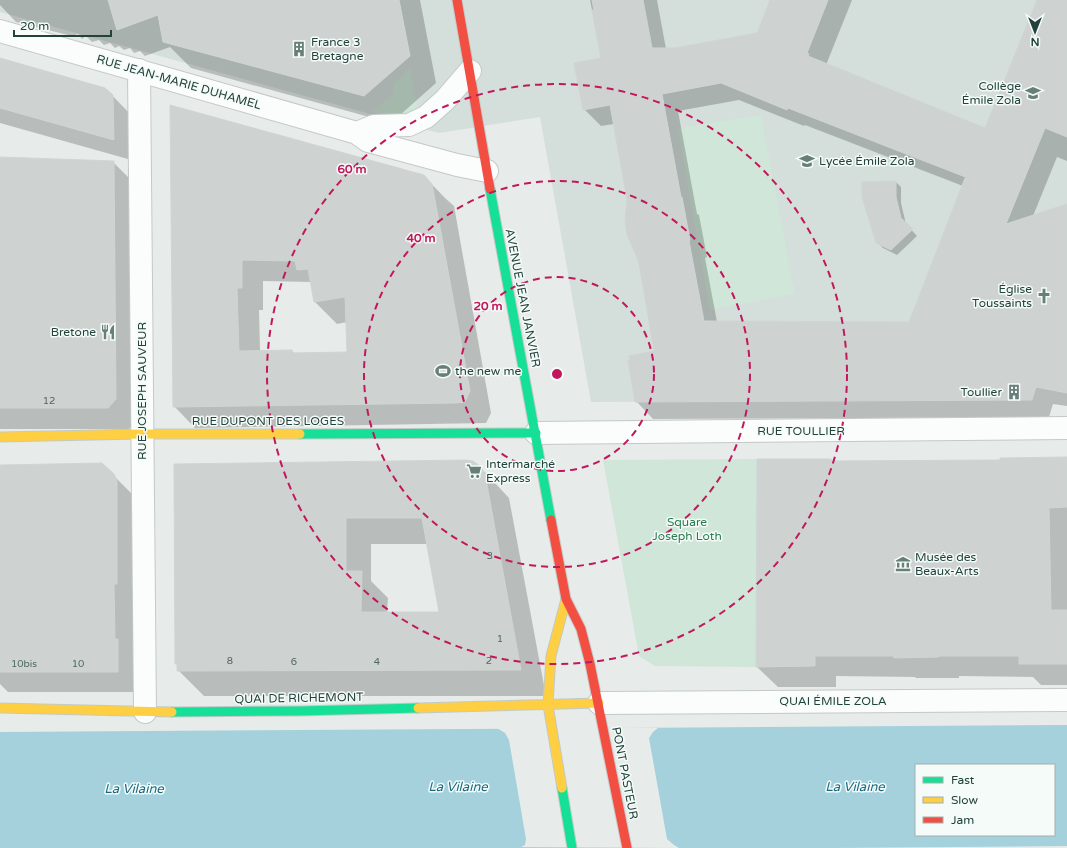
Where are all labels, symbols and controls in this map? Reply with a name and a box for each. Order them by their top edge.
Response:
scale bar [14,12,111,38]
north arrow [1015,12,1055,52]
text: 20 m [20,19,49,33]
place label: France 3 Bretagne [311,35,364,63]
text: N [1031,35,1039,48]
building icon: France 3 Bretagne [290,40,308,58]
street label: RUE JEAN-MARIE DUHAMEL [95,52,263,112]
place label: Collège Émile Zola [962,79,1021,107]
school or university icon: Collège Émile Zola [1024,84,1042,102]
school or university icon: Lycée Émile Zola [798,152,816,170]
place label: Lycée Émile Zola [819,154,915,168]
text: 60 m [337,162,367,176]
street label: AVENUE JEAN JANVIER [503,227,543,369]
text: 40 m [406,231,436,245]
place label: Église Toussaints [972,282,1032,310]
church icon: Église Toussaints [1035,287,1053,305]
text: 20 m [473,299,503,313]
street label: RUE JOSEPH SAUVEUR [135,322,149,460]
restaurant icon: Bretone [99,323,117,341]
place label: Bretone [51,325,96,339]
sports icon: the new me [434,362,452,380]
place label: the new me [455,364,521,378]
centre of rings [550,367,564,381]
building icon: Toullier [1005,383,1023,401]
place label: Toullier [961,385,1002,399]
house number: 12 [43,395,55,407]
street label: RUE DUPONT DES LOGES [192,414,344,428]
street label: RUE TOULLIER [757,424,845,438]
place label: Intermarché Express [486,457,555,485]
supermarket icon: Intermarché Express [465,462,483,480]
park label: Square Joseph Loth [652,515,722,543]
house number: 3 [487,550,493,562]
place label: Musée des Beaux-Arts [915,550,979,578]
museum icon: Musée des Beaux-Arts [894,555,912,573]
house number: 1 [497,633,503,645]
house number: 8 [227,655,233,667]
house number: 2 [486,655,492,667]
house number: 6 [291,656,297,668]
house number: 4 [374,656,380,668]
house number: 10bis [11,658,37,670]
house number: 10 [72,658,84,670]
street label: QUAI DE RICHEMONT [234,690,364,706]
street label: QUAI ÉMILE ZOLA [779,694,887,708]
street label: PONT PASTEUR [609,726,641,820]
legend [915,764,1055,836]
text: Fast [951,773,975,787]
water label: La Vilaine [428,779,488,795]
water label: La Vilaine [825,779,885,795]
water label: La Vilaine [104,781,164,797]
text: Slow [951,793,978,807]
text: Jam [951,813,974,827]

